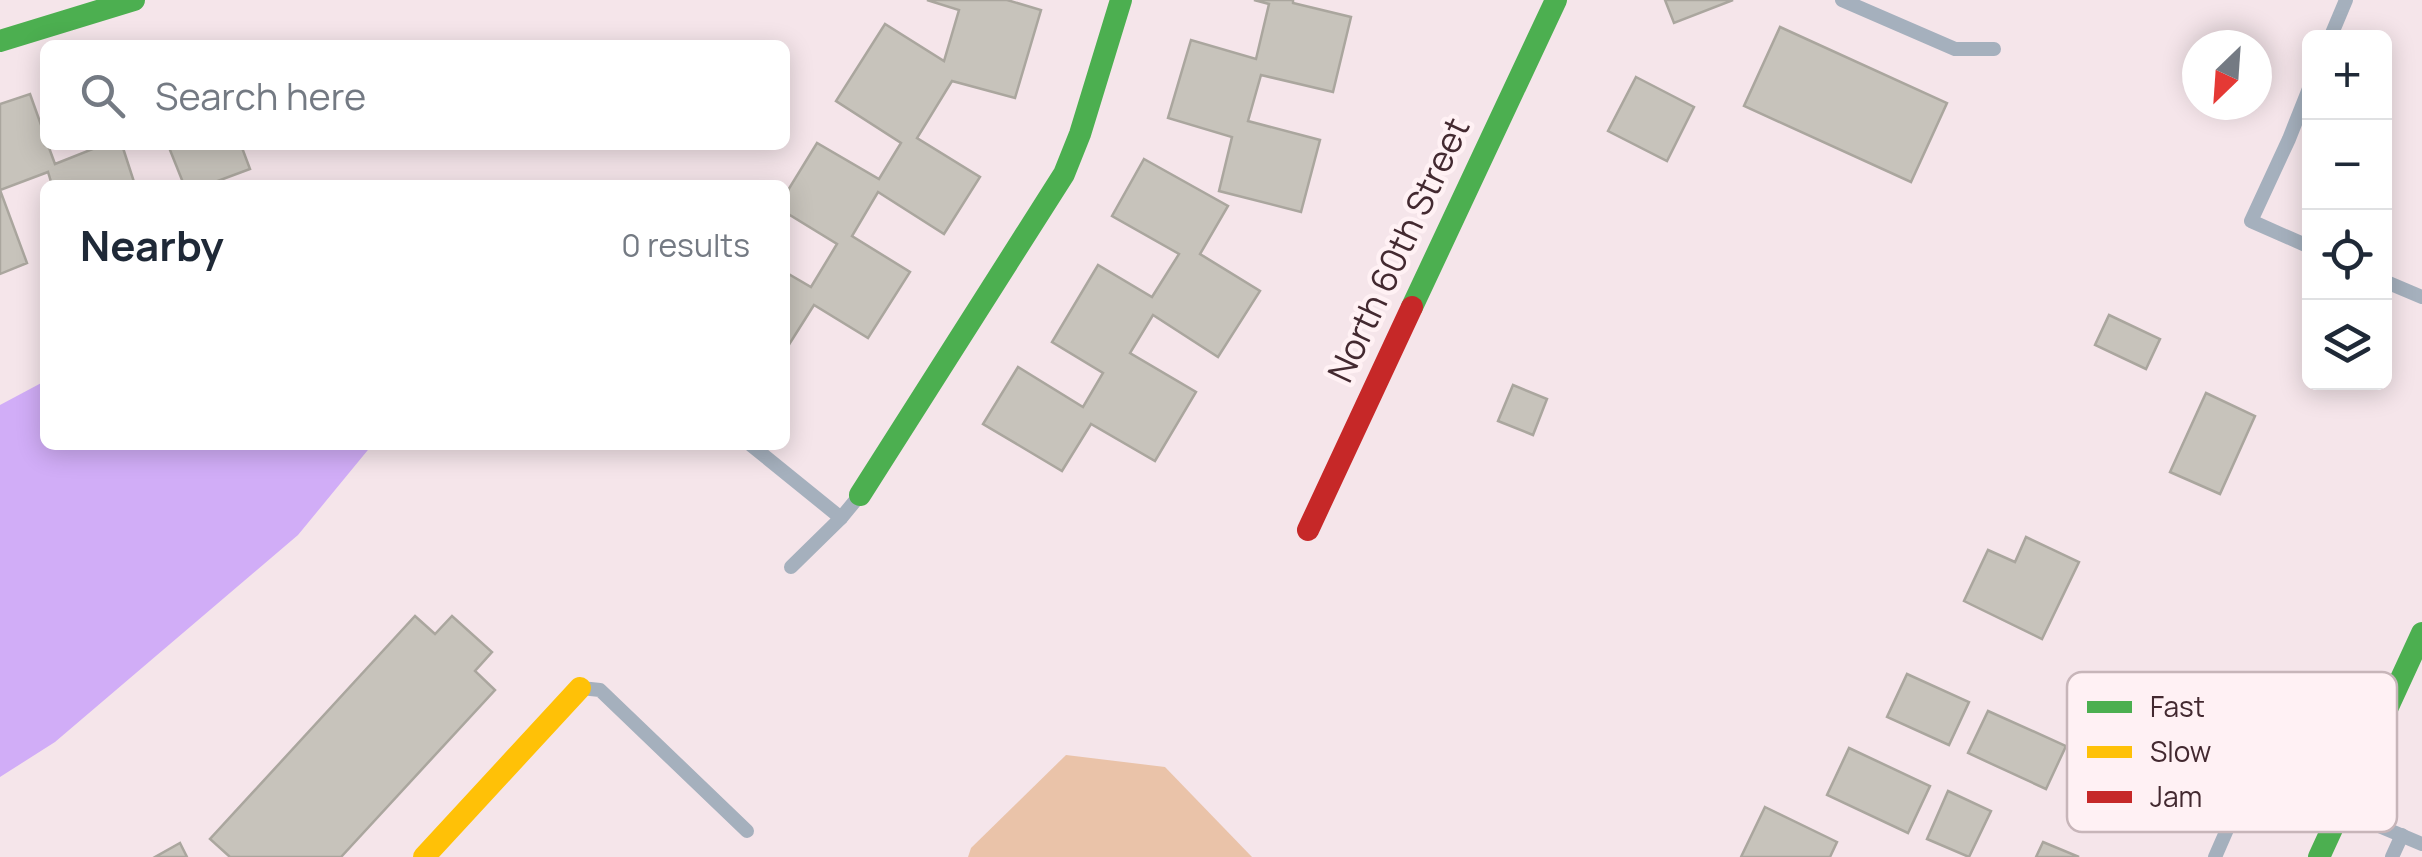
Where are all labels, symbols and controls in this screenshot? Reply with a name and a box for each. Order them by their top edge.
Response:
north arrow [2182,30,2272,120]
map controls [2302,30,2392,390]
button: + [2302,30,2392,120]
search box [40,40,790,150]
icon: search [75,68,130,123]
text: Search here [155,69,366,121]
street label: North 60th Street [1316,109,1480,390]
button: − [2302,120,2392,210]
button: locate [2302,210,2392,300]
text: Nearby [80,216,224,274]
text: 0 results [621,223,750,267]
button: layers [2302,300,2392,390]
legend [2067,672,2397,832]
text: Fast [2150,687,2205,725]
text: Slow [2150,732,2211,770]
text: Jam [2150,777,2202,815]

